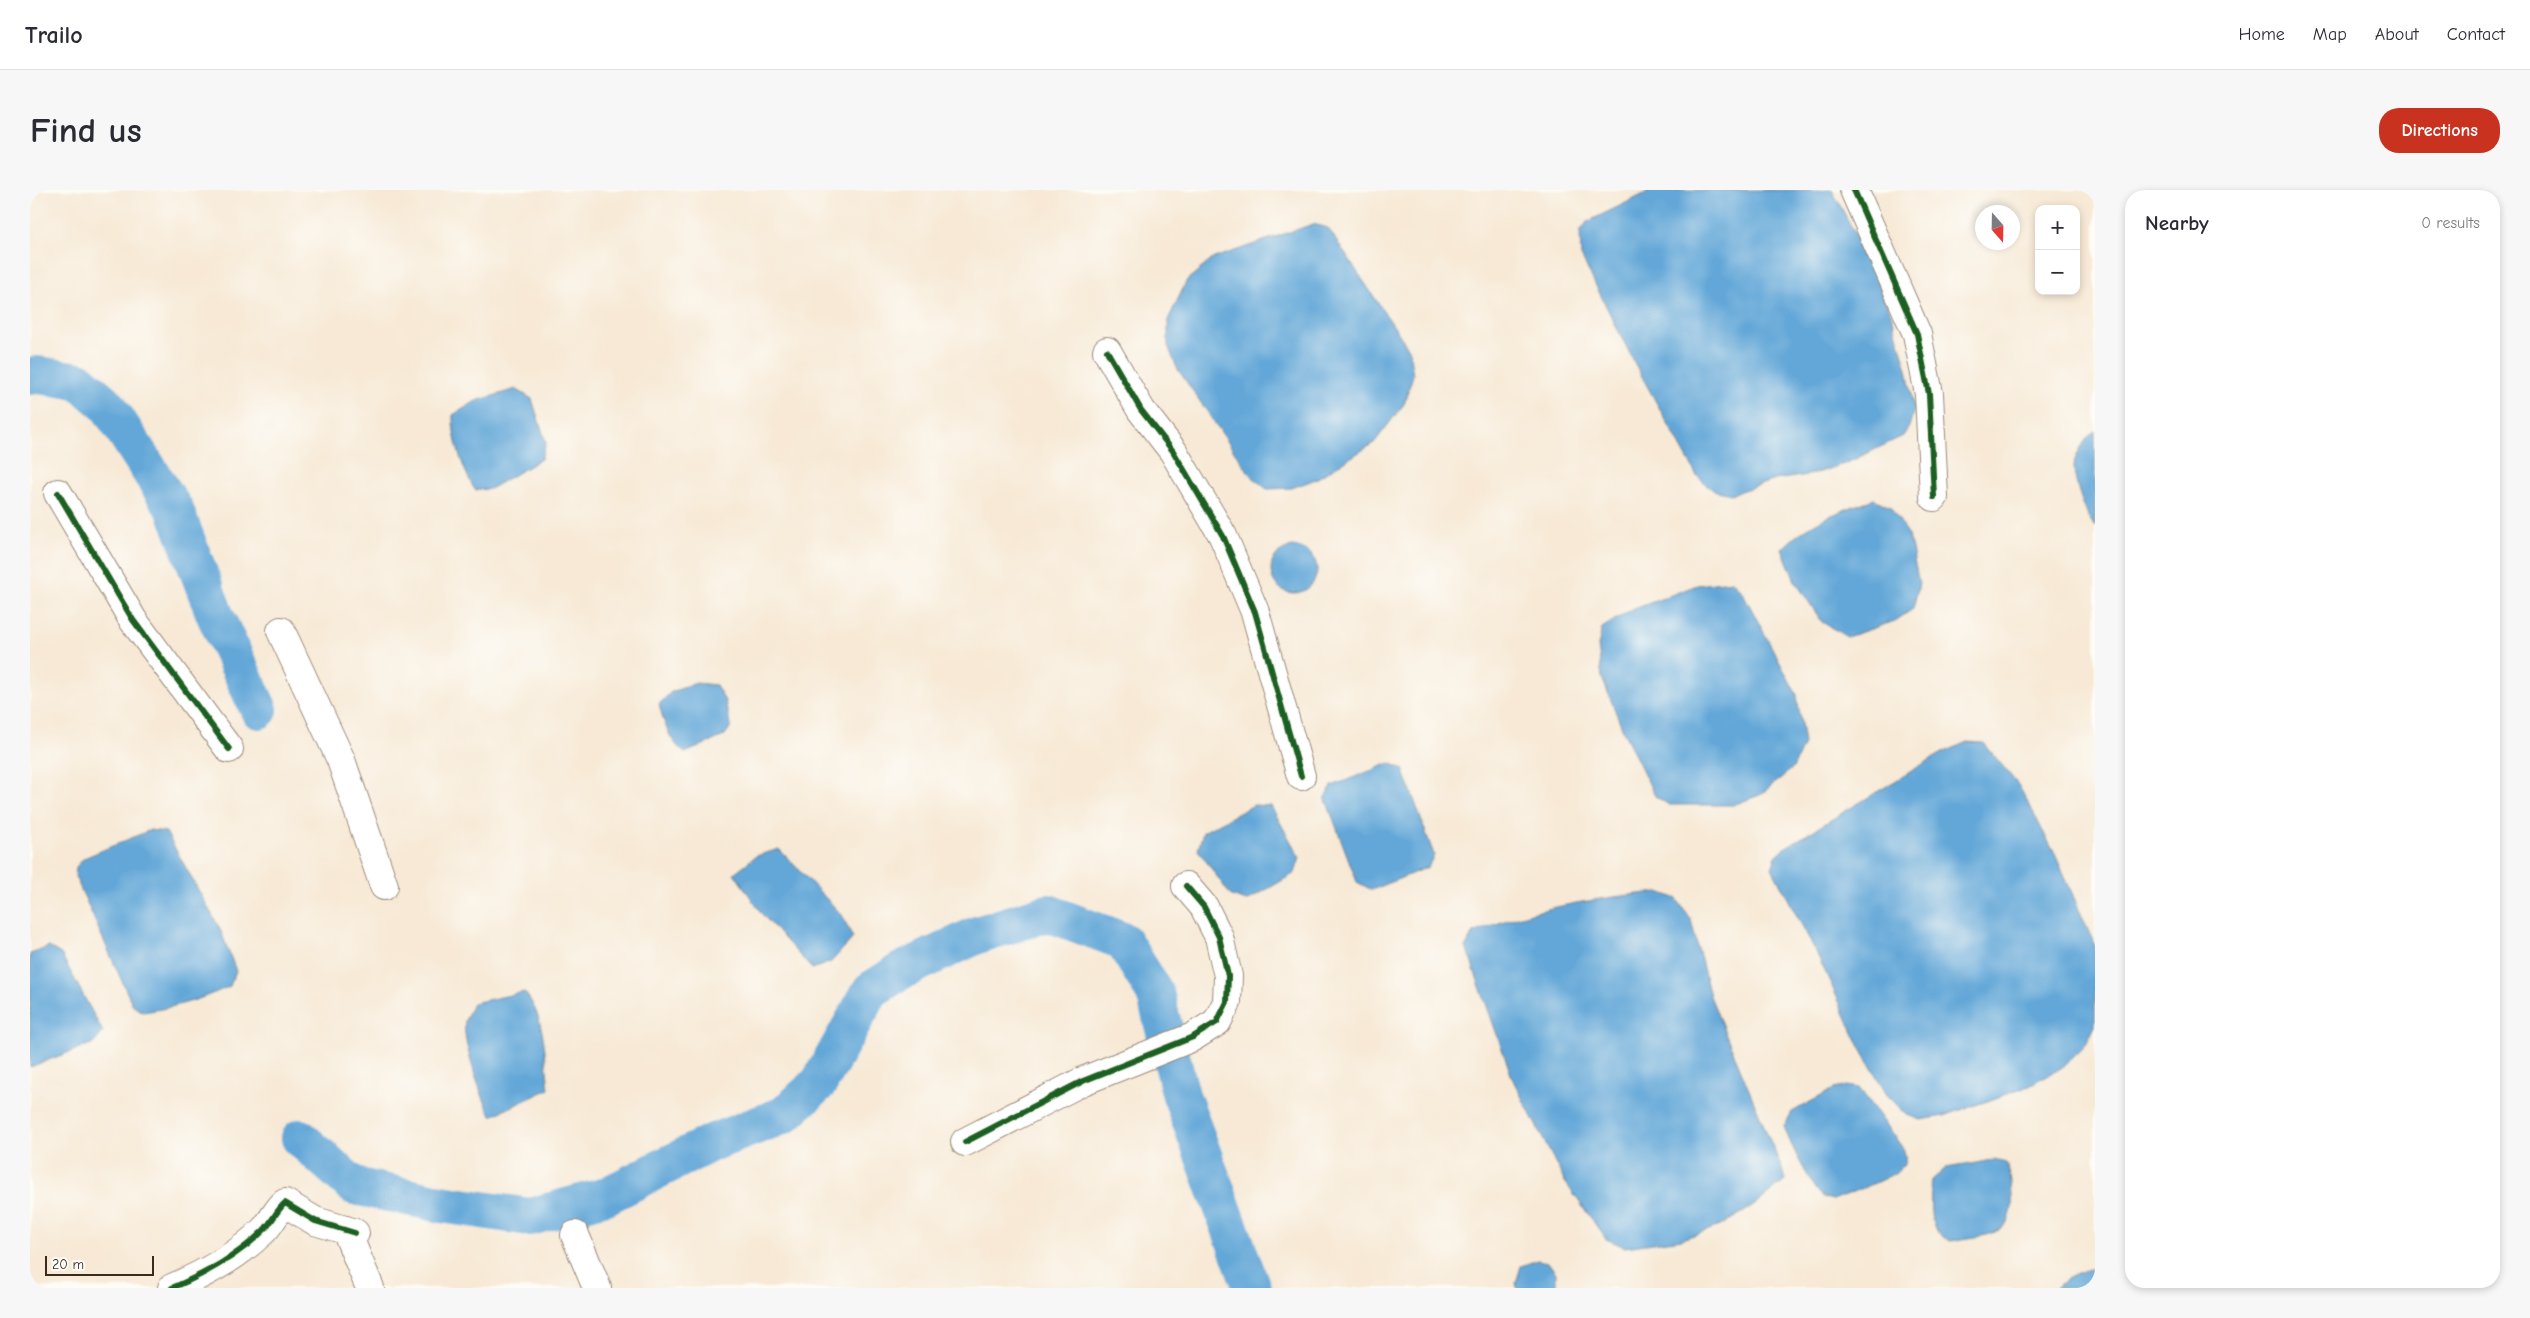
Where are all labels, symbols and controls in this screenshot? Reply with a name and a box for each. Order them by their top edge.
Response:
text: Trailo [25,21,83,49]
text: Home [2238,24,2285,45]
text: Map [2313,24,2347,45]
text: About [2375,24,2419,45]
text: Contact [2447,24,2505,45]
button: Directions [2379,108,2500,153]
text: Find us [30,110,142,151]
north arrow [1975,205,2020,250]
map controls [2035,205,2080,295]
button: + [2035,205,2080,250]
text: Nearby [2145,211,2209,235]
text: 0 results [2421,214,2480,232]
button: − [2035,250,2080,295]
scale bar [45,1253,154,1276]
text: 20 m [52,1256,84,1273]

